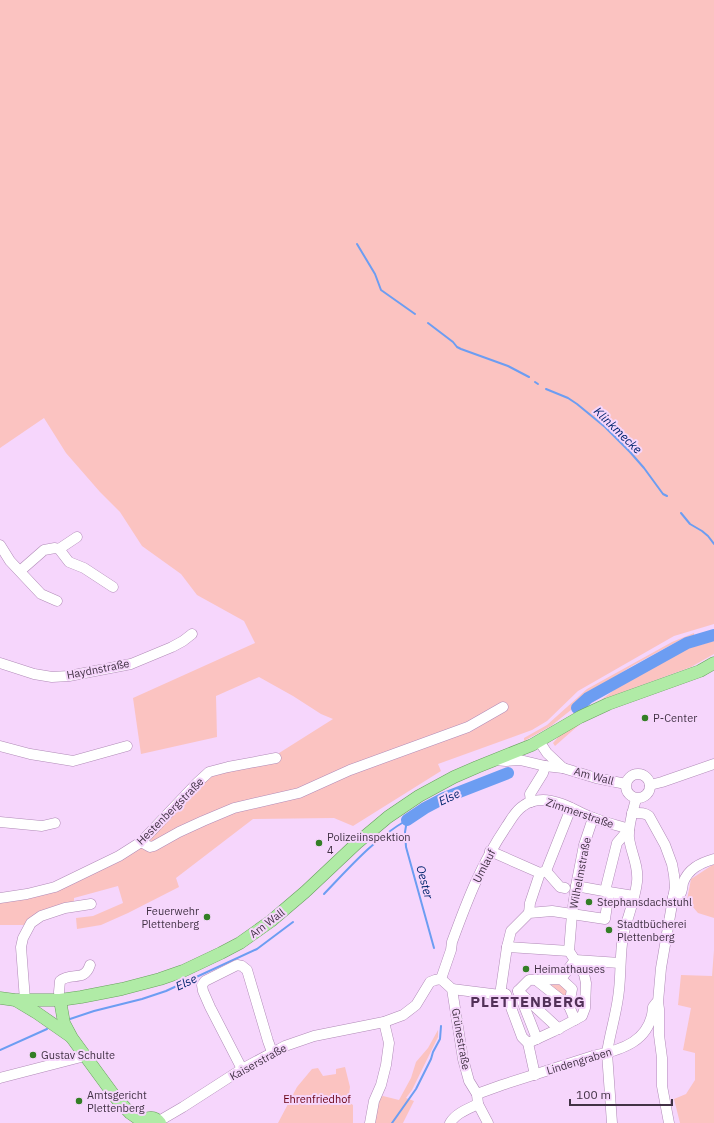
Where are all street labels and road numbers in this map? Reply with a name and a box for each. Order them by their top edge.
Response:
street label: Haydnstraße [65,656,131,682]
street label: Am Wall [573,764,615,788]
street label: Hestenbergstraße [133,774,207,848]
street label: Zimmerstraße [544,795,616,831]
street label: Wilhelmstraße [566,836,594,910]
street label: Umlauf [470,847,499,885]
street label: Am Wall [247,905,287,941]
street label: Grünestraße [449,1007,473,1071]
street label: Kaiserstraße [227,1041,289,1083]
street label: Lindengraben [545,1044,613,1078]

